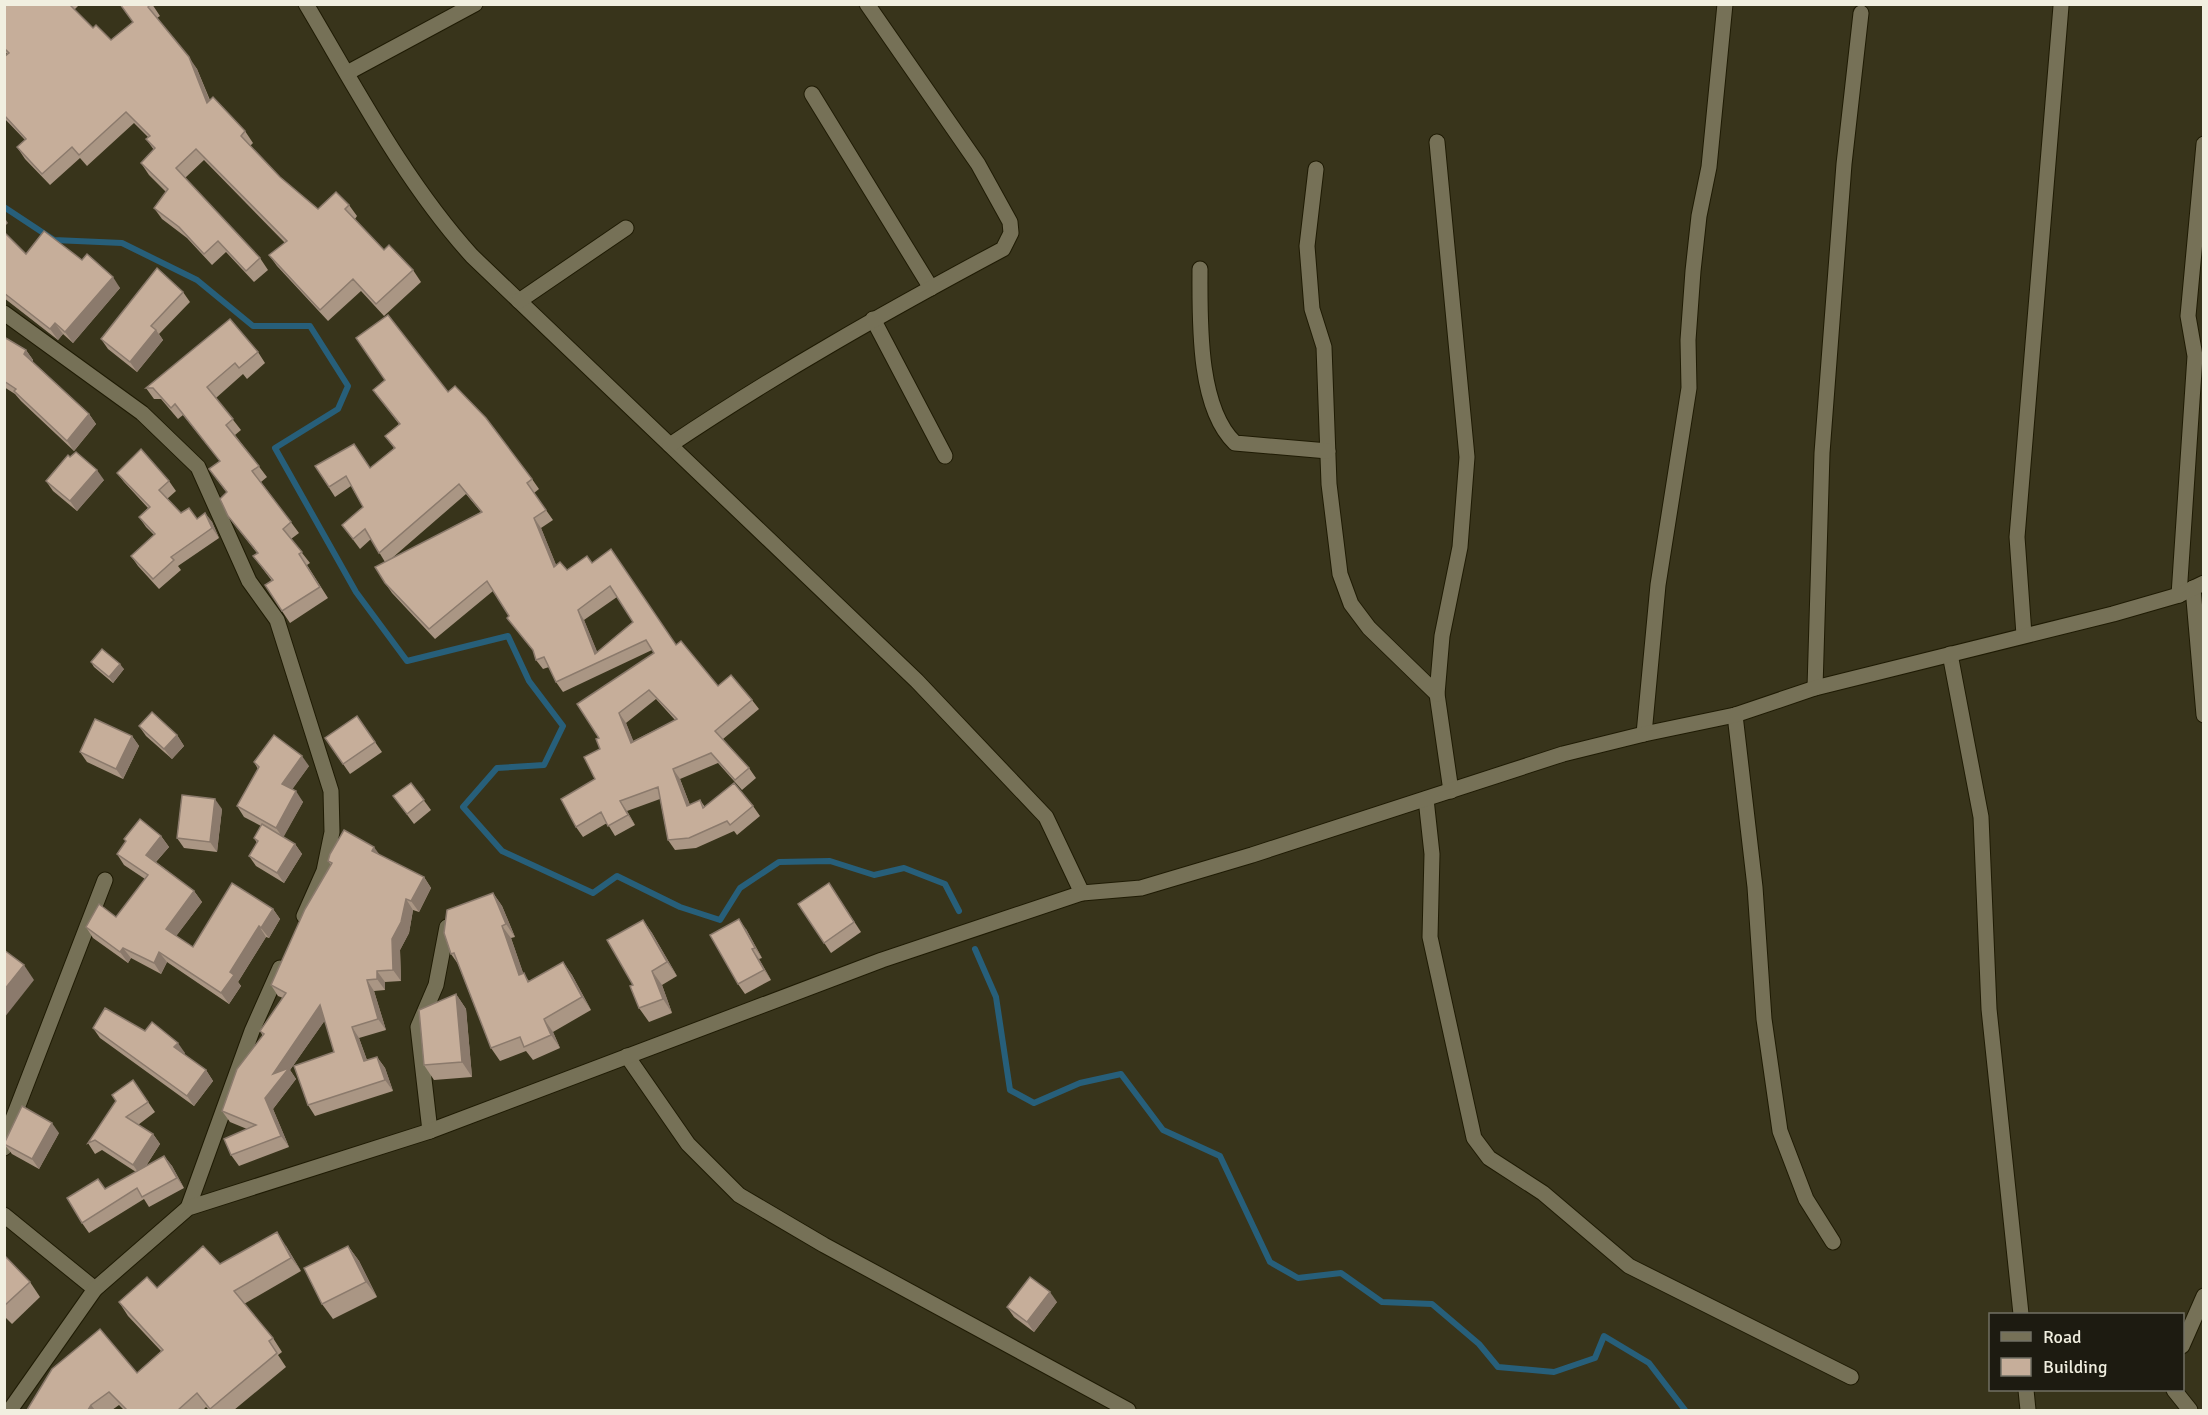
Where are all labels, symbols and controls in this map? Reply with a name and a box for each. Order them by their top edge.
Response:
legend [1989,1313,2184,1391]
text: Road [2043,1326,2082,1348]
text: Building [2043,1356,2107,1378]

